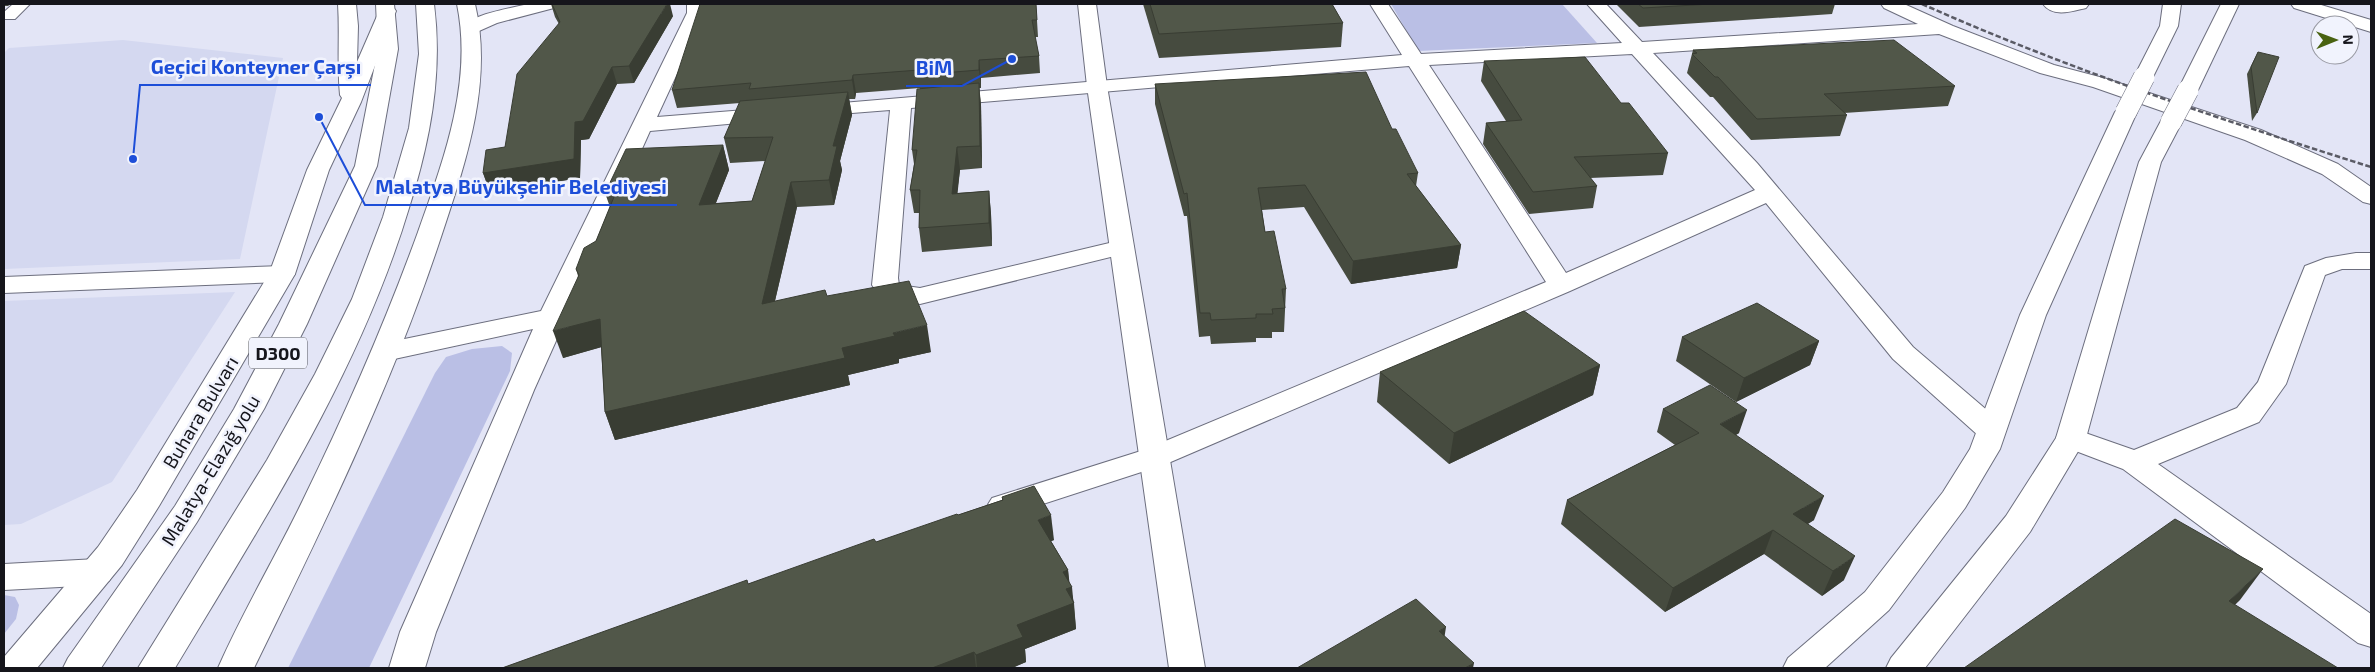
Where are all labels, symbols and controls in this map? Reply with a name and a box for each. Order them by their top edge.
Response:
north arrow [2310,15,2360,65]
text: N [2340,35,2357,45]
callout: Geçici Konteyner Çarşı [140,50,371,85]
callout: BiM [906,51,962,86]
text: Geçici Konteyner Çarşı [151,54,361,79]
text: BiM [916,55,952,79]
callout: Malatya Büyükşehir Belediyesi [365,170,677,205]
text: Malatya Büyükşehir Belediyesi [375,174,667,199]
road number: D300 [249,338,307,368]
street label: Buhara Bulvarı [157,352,243,472]
street label: Malatya-Elazığ yolu [156,390,264,550]

